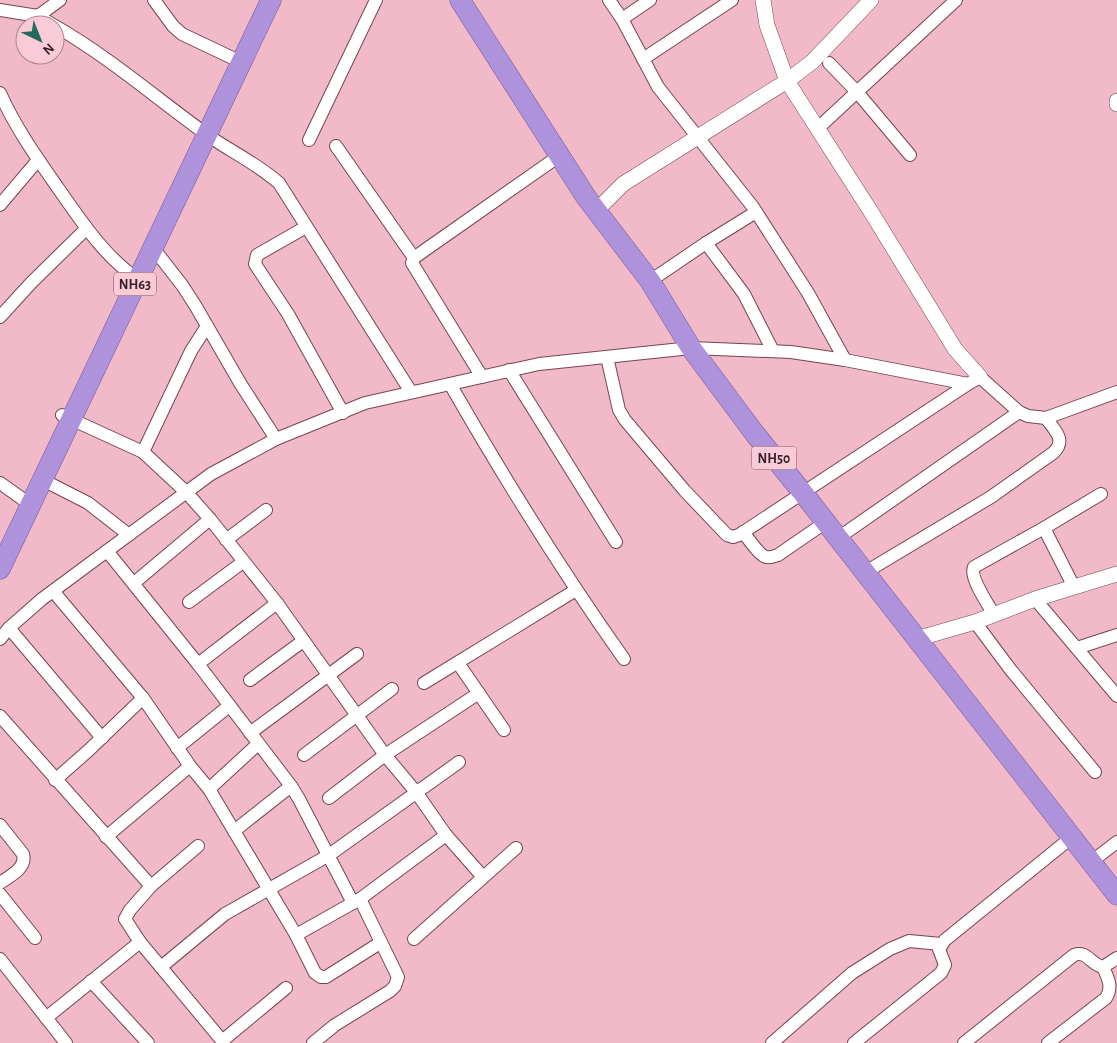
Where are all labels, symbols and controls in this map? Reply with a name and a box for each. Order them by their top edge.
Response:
north arrow [15,15,65,65]
text: N [40,40,57,57]
road number: NH63 [114,272,156,296]
road number: NH50 [752,446,796,469]

